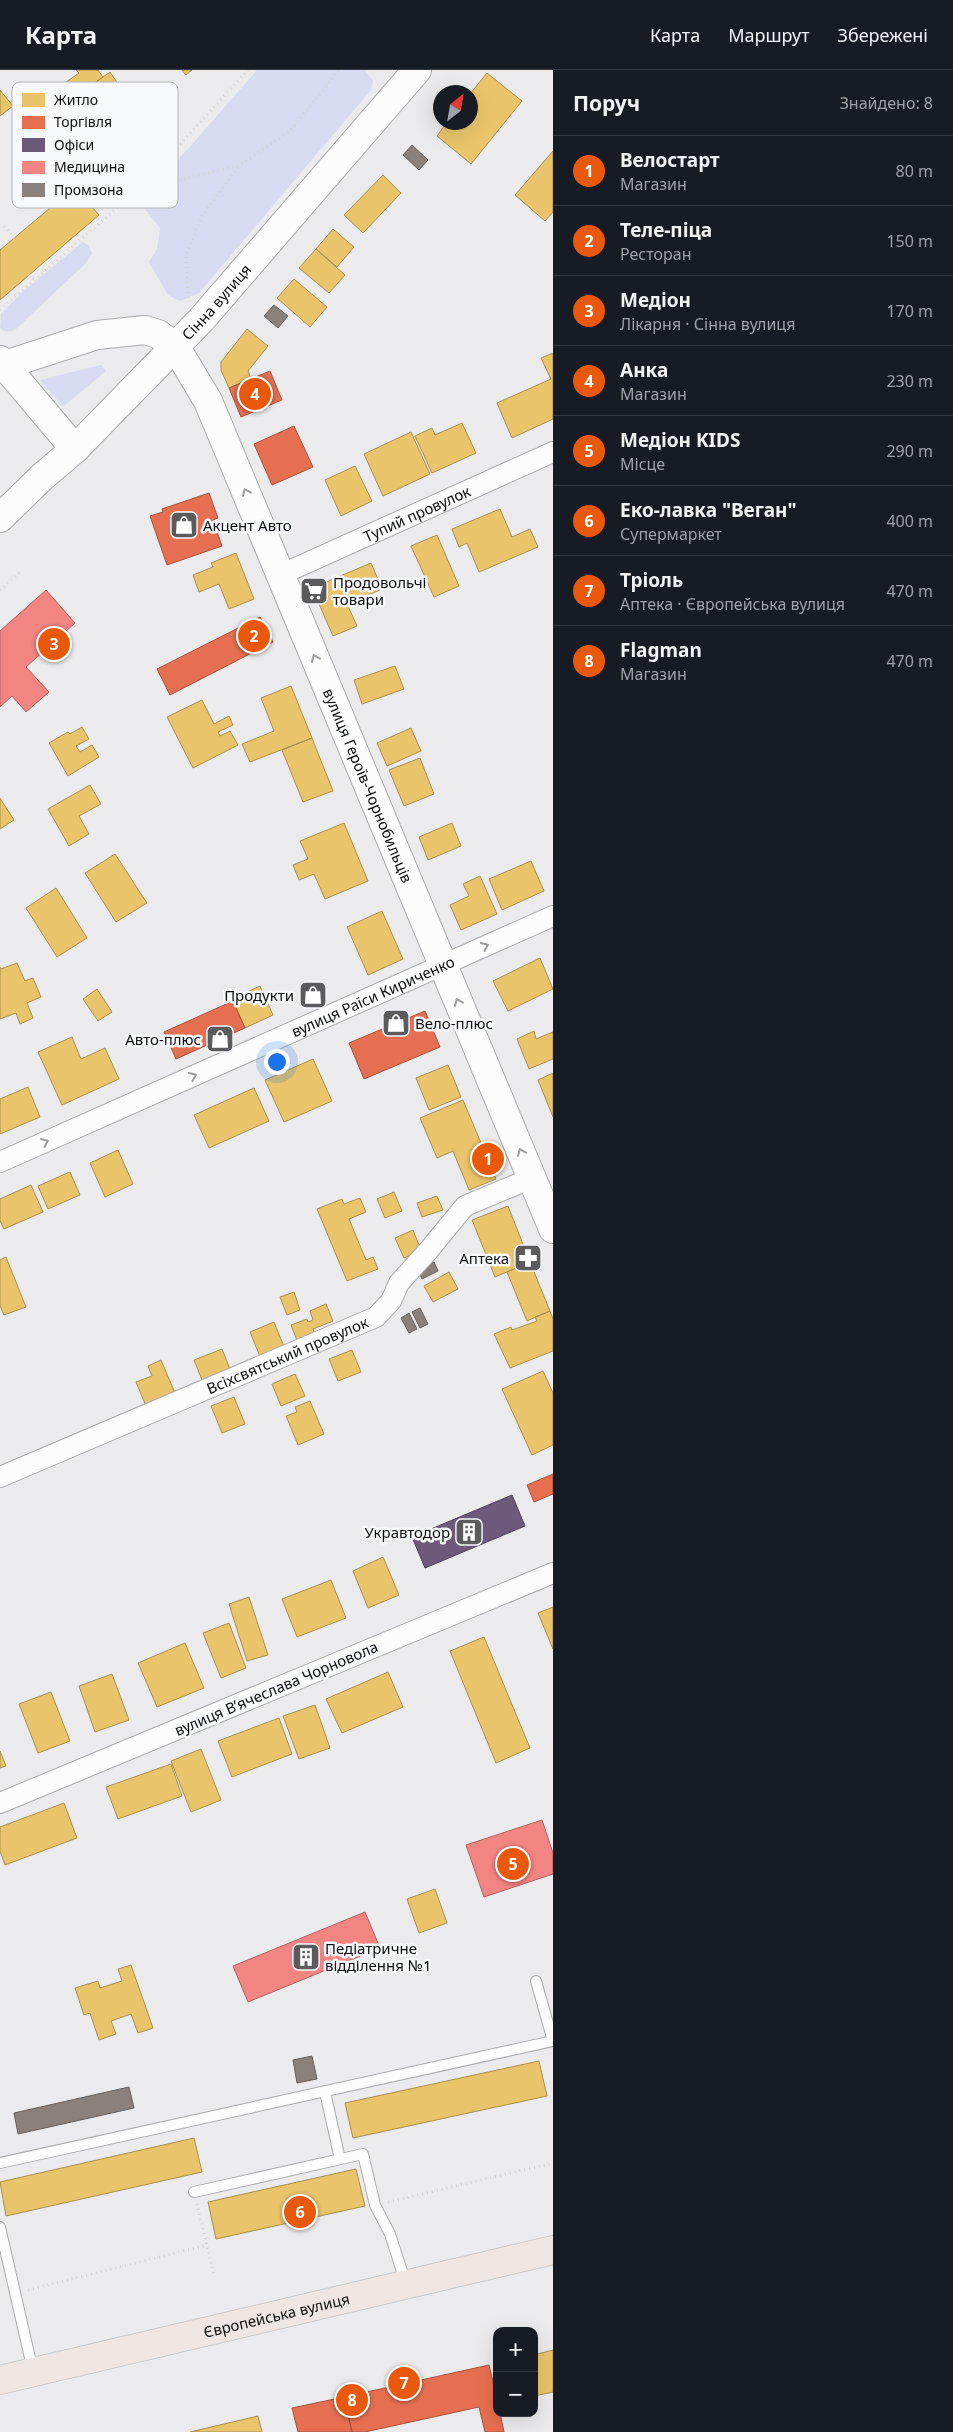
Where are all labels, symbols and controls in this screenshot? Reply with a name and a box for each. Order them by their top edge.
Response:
text: Карта [25,18,97,51]
text: Карта [650,23,700,47]
text: Маршрут [728,23,810,47]
text: Збережені [838,23,928,47]
legend [12,82,178,208]
north arrow [433,85,478,130]
text: Поруч [573,89,640,117]
text: Житло [54,90,98,109]
text: Знайдено: 8 [840,92,933,114]
text: Торгівля [54,112,112,131]
text: Офіси [54,135,94,154]
text: Велостарт [620,147,720,173]
text: Медицина [54,157,125,176]
text: 1 [584,160,594,182]
text: 80 m [896,160,933,182]
text: Магазин [620,173,687,195]
text: Промзона [54,180,123,199]
text: Теле-піца [620,217,712,243]
text: 2 [584,230,594,252]
text: 150 m [886,230,933,252]
text: Ресторан [620,243,691,265]
street label: Сінна вулиця [177,259,255,344]
text: Медіон [620,287,691,313]
text: 3 [584,300,594,322]
text: 170 m [886,300,933,322]
text: Лікарня · Сінна вулиця [620,313,795,335]
text: Анка [620,357,668,383]
text: 4 [584,370,594,392]
text: 230 m [886,370,933,392]
pin: 4 [239,375,271,413]
text: Магазин [620,383,687,405]
text: Медіон KIDS [620,427,740,453]
text: 5 [584,440,594,462]
text: 290 m [886,440,933,462]
text: Місце [620,453,665,475]
street label: Тупий провулок [360,481,473,546]
one-way arrow [241,488,252,497]
text: Еко-лавка "Веган" [620,497,797,523]
shop icon: Акцент Авто [169,510,199,540]
text: 6 [584,510,594,532]
text: 400 m [886,510,933,532]
place label: Акцент Авто [203,515,292,535]
text: Супермаркет [620,523,722,545]
text: Тріоль [620,567,683,593]
place label: Продовольчі товари [333,572,426,609]
supermarket icon: Продовольчі товари [299,576,329,606]
text: 7 [584,580,594,602]
text: 470 m [886,580,933,602]
text: Аптека · Європейська вулиця [620,593,845,615]
pin: 2 [238,617,270,655]
pin: 3 [38,625,70,663]
text: Flagman [620,637,702,663]
text: 8 [584,650,594,672]
text: 470 m [886,650,933,672]
one-way arrow [311,654,321,663]
text: Магазин [620,663,687,685]
street label: вулиця Героїв-Чорнобильців [319,685,418,886]
one-way arrow [480,942,489,953]
street label: вулиця Раїси Кириченко [288,951,458,1041]
shop icon: Продукти [298,980,328,1010]
place label: Продукти [224,985,294,1005]
one-way arrow [454,998,465,1007]
shop icon: Вело-плюс [381,1008,411,1038]
place label: Вело-плюс [415,1013,493,1033]
shop icon: Авто-плюс [205,1024,235,1054]
place label: Авто-плюс [125,1029,201,1049]
your location [264,1049,290,1075]
one-way arrow [188,1072,197,1083]
one-way arrow [40,1138,49,1149]
pin: 1 [472,1140,504,1178]
one-way arrow [517,1148,528,1157]
pharmacy icon: Аптека [513,1243,543,1273]
place label: Аптека [459,1248,509,1268]
street label: Всіхсвятський провулок [203,1312,371,1398]
building icon: Укравтодор [454,1517,484,1547]
place label: Укравтодор [364,1522,450,1542]
street label: вулиця Вʼячеслава Чорновола [171,1636,381,1740]
pin: 5 [497,1845,529,1883]
place label: Педіатричне відділення №1 [325,1938,432,1975]
building icon: Педіатричне відділення №1 [291,1942,321,1972]
pin: 6 [284,2193,316,2231]
street label: Європейська вулиця [201,2288,352,2342]
map controls [493,2327,538,2417]
button: + [493,2327,538,2372]
pin: 7 [388,2364,420,2402]
button: − [493,2372,538,2417]
pin: 8 [336,2381,368,2419]

